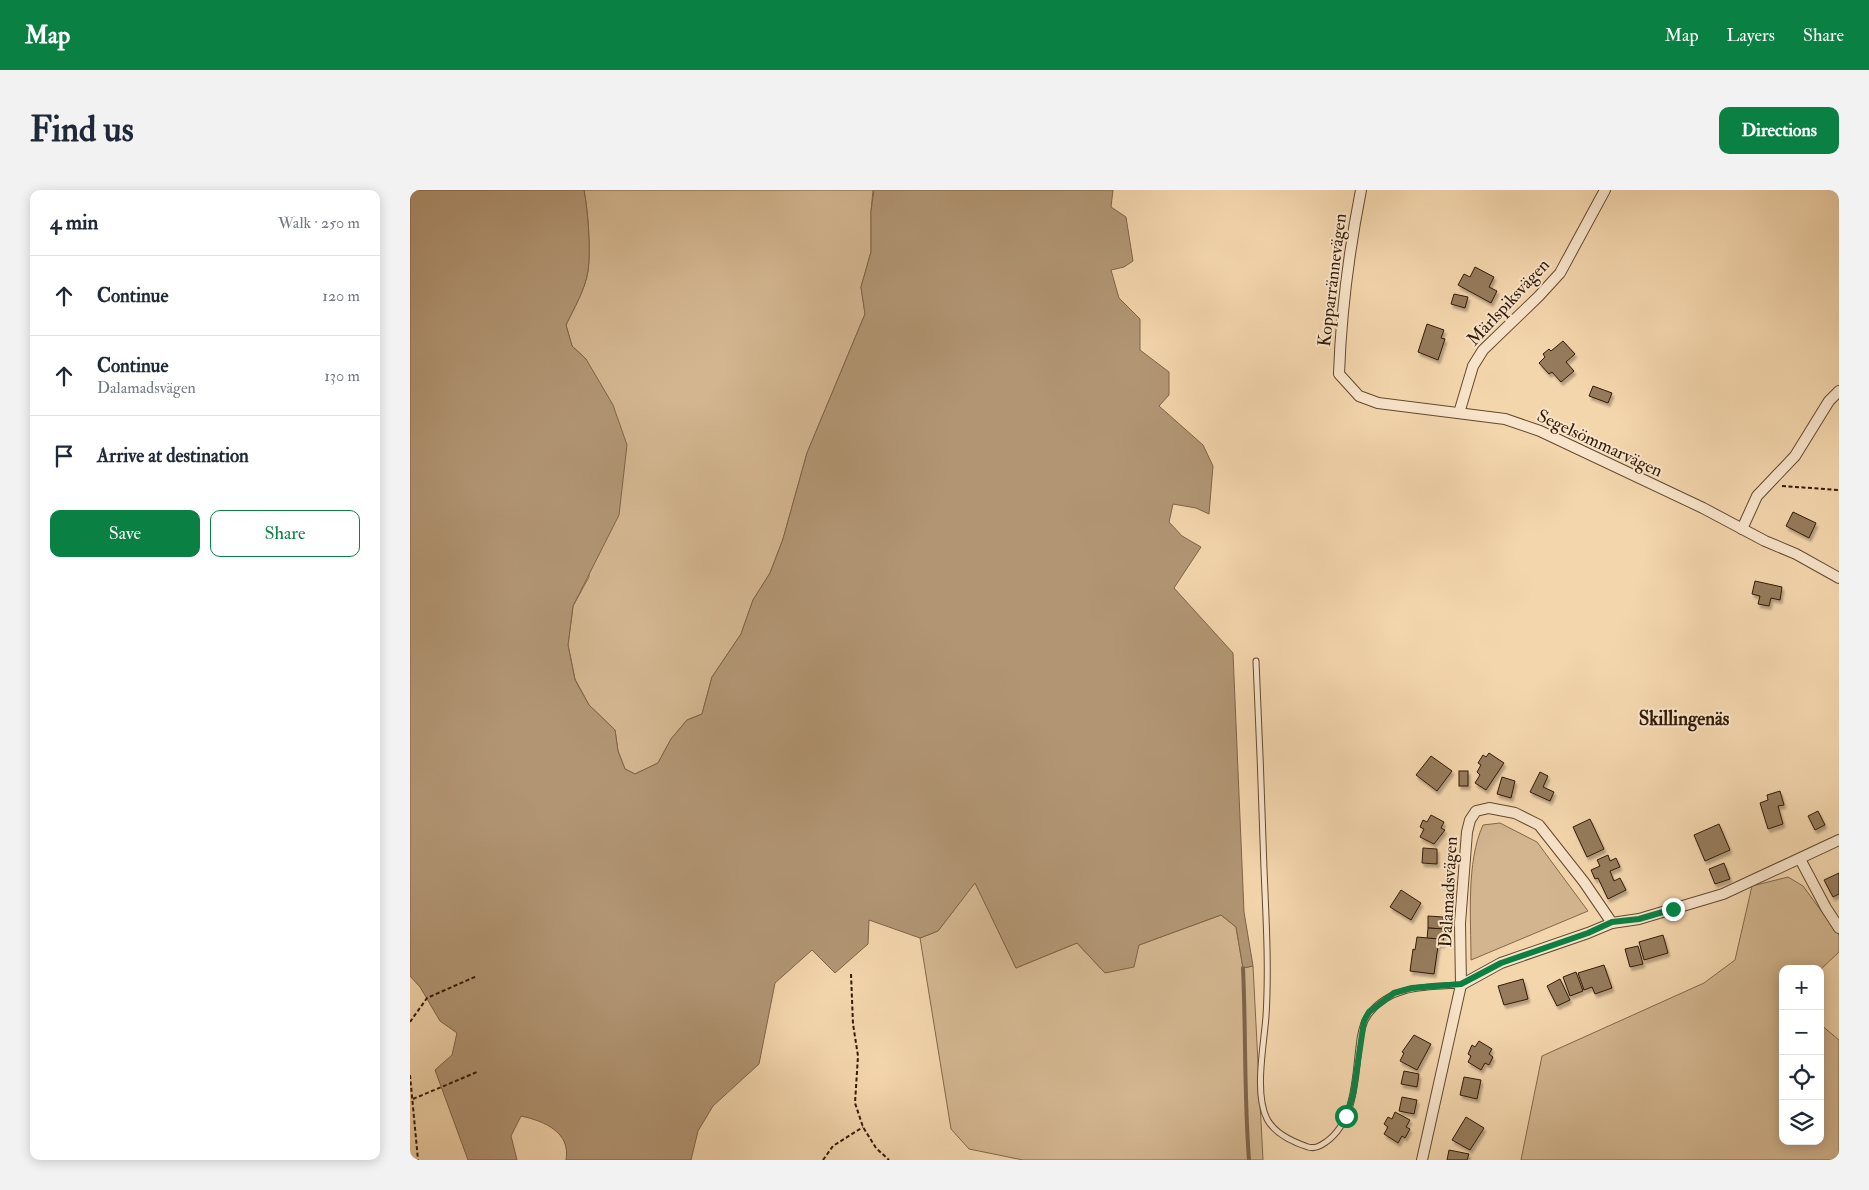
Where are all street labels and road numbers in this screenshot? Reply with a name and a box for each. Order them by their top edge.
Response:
street label: Kopparrännevägen [1313,212,1352,348]
street label: Märlspiksvägen [1462,254,1555,351]
street label: Segelsömmarvägen [1533,404,1666,483]
street label: Dalamadsvägen [1434,836,1463,948]

